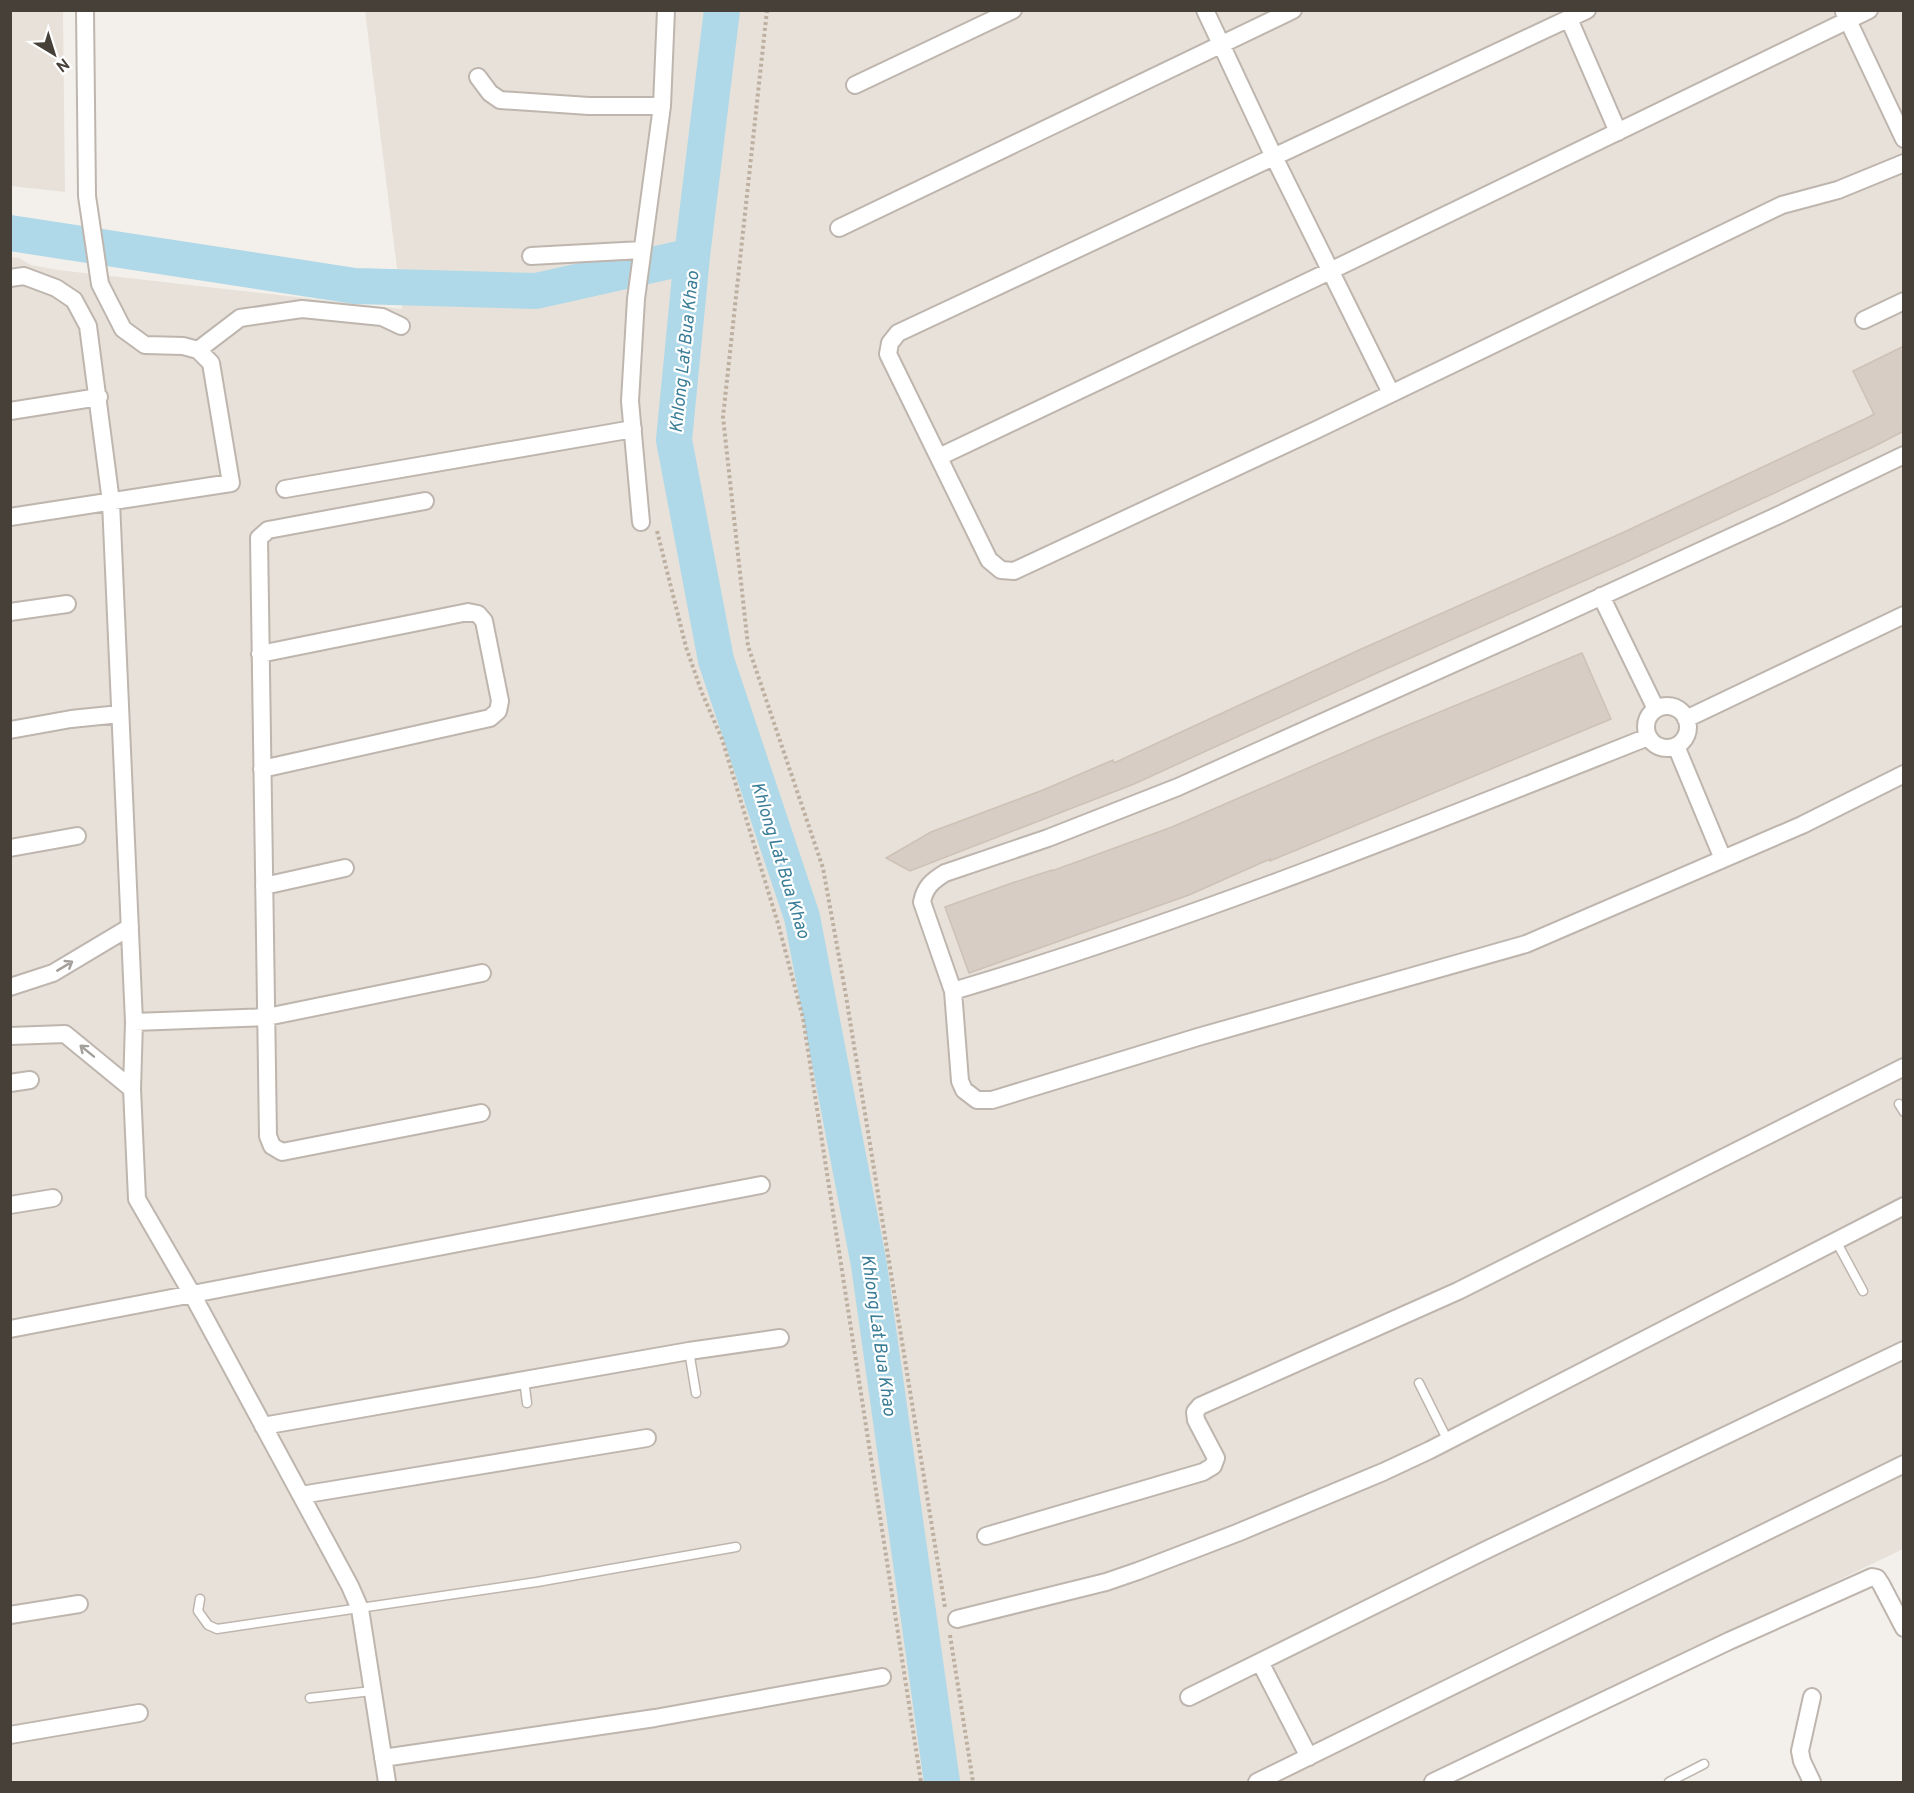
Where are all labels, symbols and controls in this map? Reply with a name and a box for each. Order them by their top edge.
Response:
north arrow [24,24,84,84]
text: N [51,53,73,76]
water label: Khlong Lat Bua Khao [666,270,705,434]
water label: Khlong Lat Bua Khao [745,779,814,942]
one-way arrow [56,959,73,971]
one-way arrow [79,1045,95,1058]
water label: Khlong Lat Bua Khao [855,1253,900,1418]

